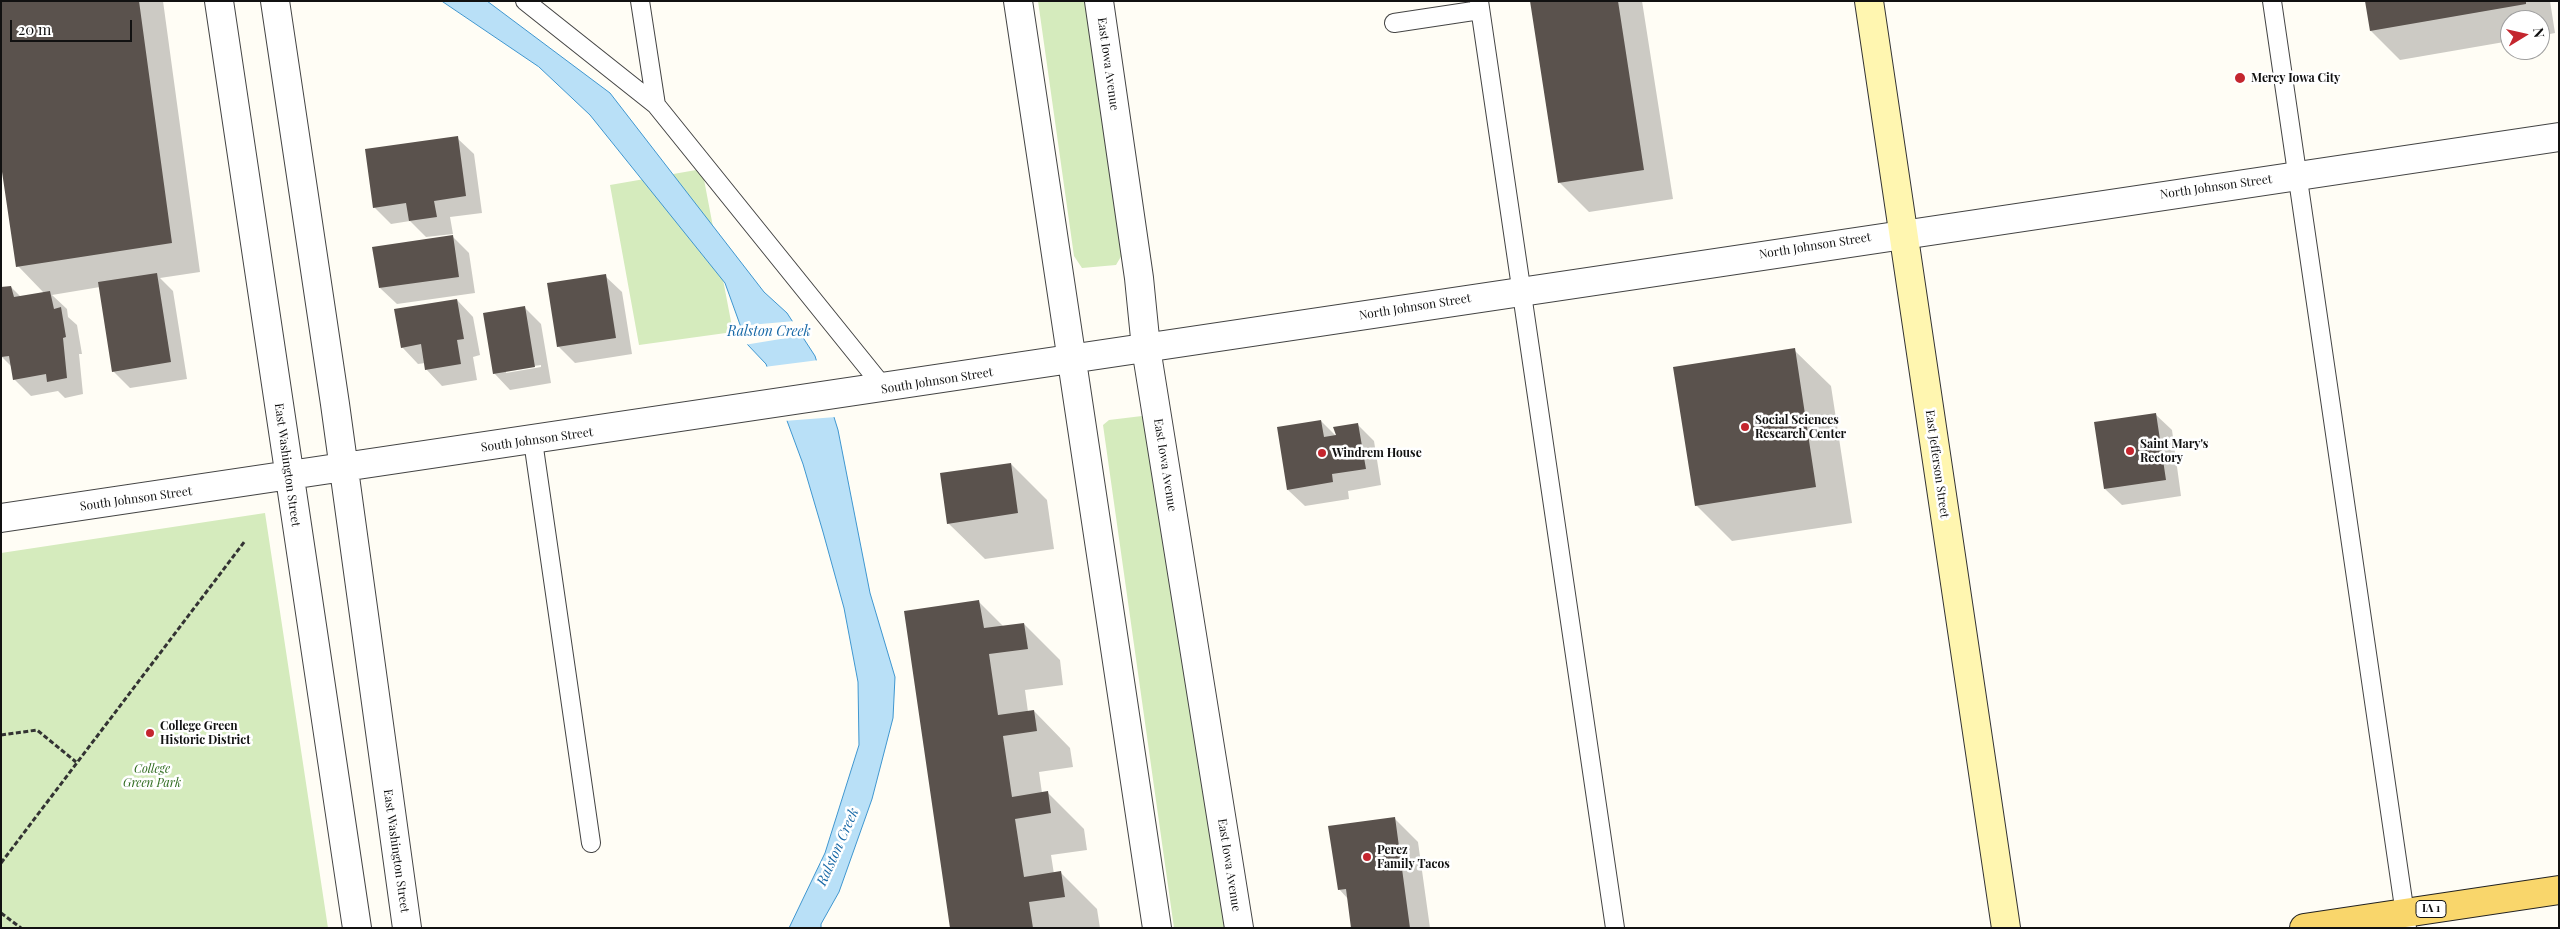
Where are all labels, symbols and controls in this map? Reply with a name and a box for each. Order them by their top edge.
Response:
scale bar [12,10,135,42]
north arrow [2500,10,2550,60]
street label: East Iowa Avenue [1094,16,1122,112]
text: 20 m [18,19,51,39]
text: N [2529,26,2549,39]
marker: Mercy Iowa City [2233,71,2247,85]
place label: Mercy Iowa City [2251,71,2340,85]
street label: North Johnson Street [2159,172,2273,202]
street label: North Johnson Street [1758,230,1872,262]
street label: North Johnson Street [1358,291,1472,323]
water label: Ralston Creek [727,324,811,340]
street label: South Johnson Street [880,365,994,397]
street label: East Washington Street [271,402,303,528]
street label: East Jefferson Street [1922,409,1952,519]
place label: Social Sciences Research Center [1755,413,1846,441]
street label: East Iowa Avenue [1151,417,1179,513]
marker: Social Sciences Research Center [1739,421,1751,433]
street label: South Johnson Street [480,425,594,455]
place label: Saint Mary's Rectory [2140,437,2208,465]
marker: Saint Mary's Rectory [2124,445,2136,457]
place label: Windrem House [1332,446,1422,460]
marker: Windrem House [1316,447,1328,459]
street label: South Johnson Street [79,484,193,514]
place label: College Green Historic District [160,719,250,747]
marker: College Green Historic District [144,727,156,739]
park label: College Green Park [123,762,181,790]
street label: East Washington Street [380,788,412,914]
water label: Ralston Creek [813,806,863,888]
street label: East Iowa Avenue [1215,817,1243,913]
place label: Perez Family Tacos [1377,843,1450,871]
marker: Perez Family Tacos [1361,851,1373,863]
road number: IA 1 [2416,901,2446,918]

